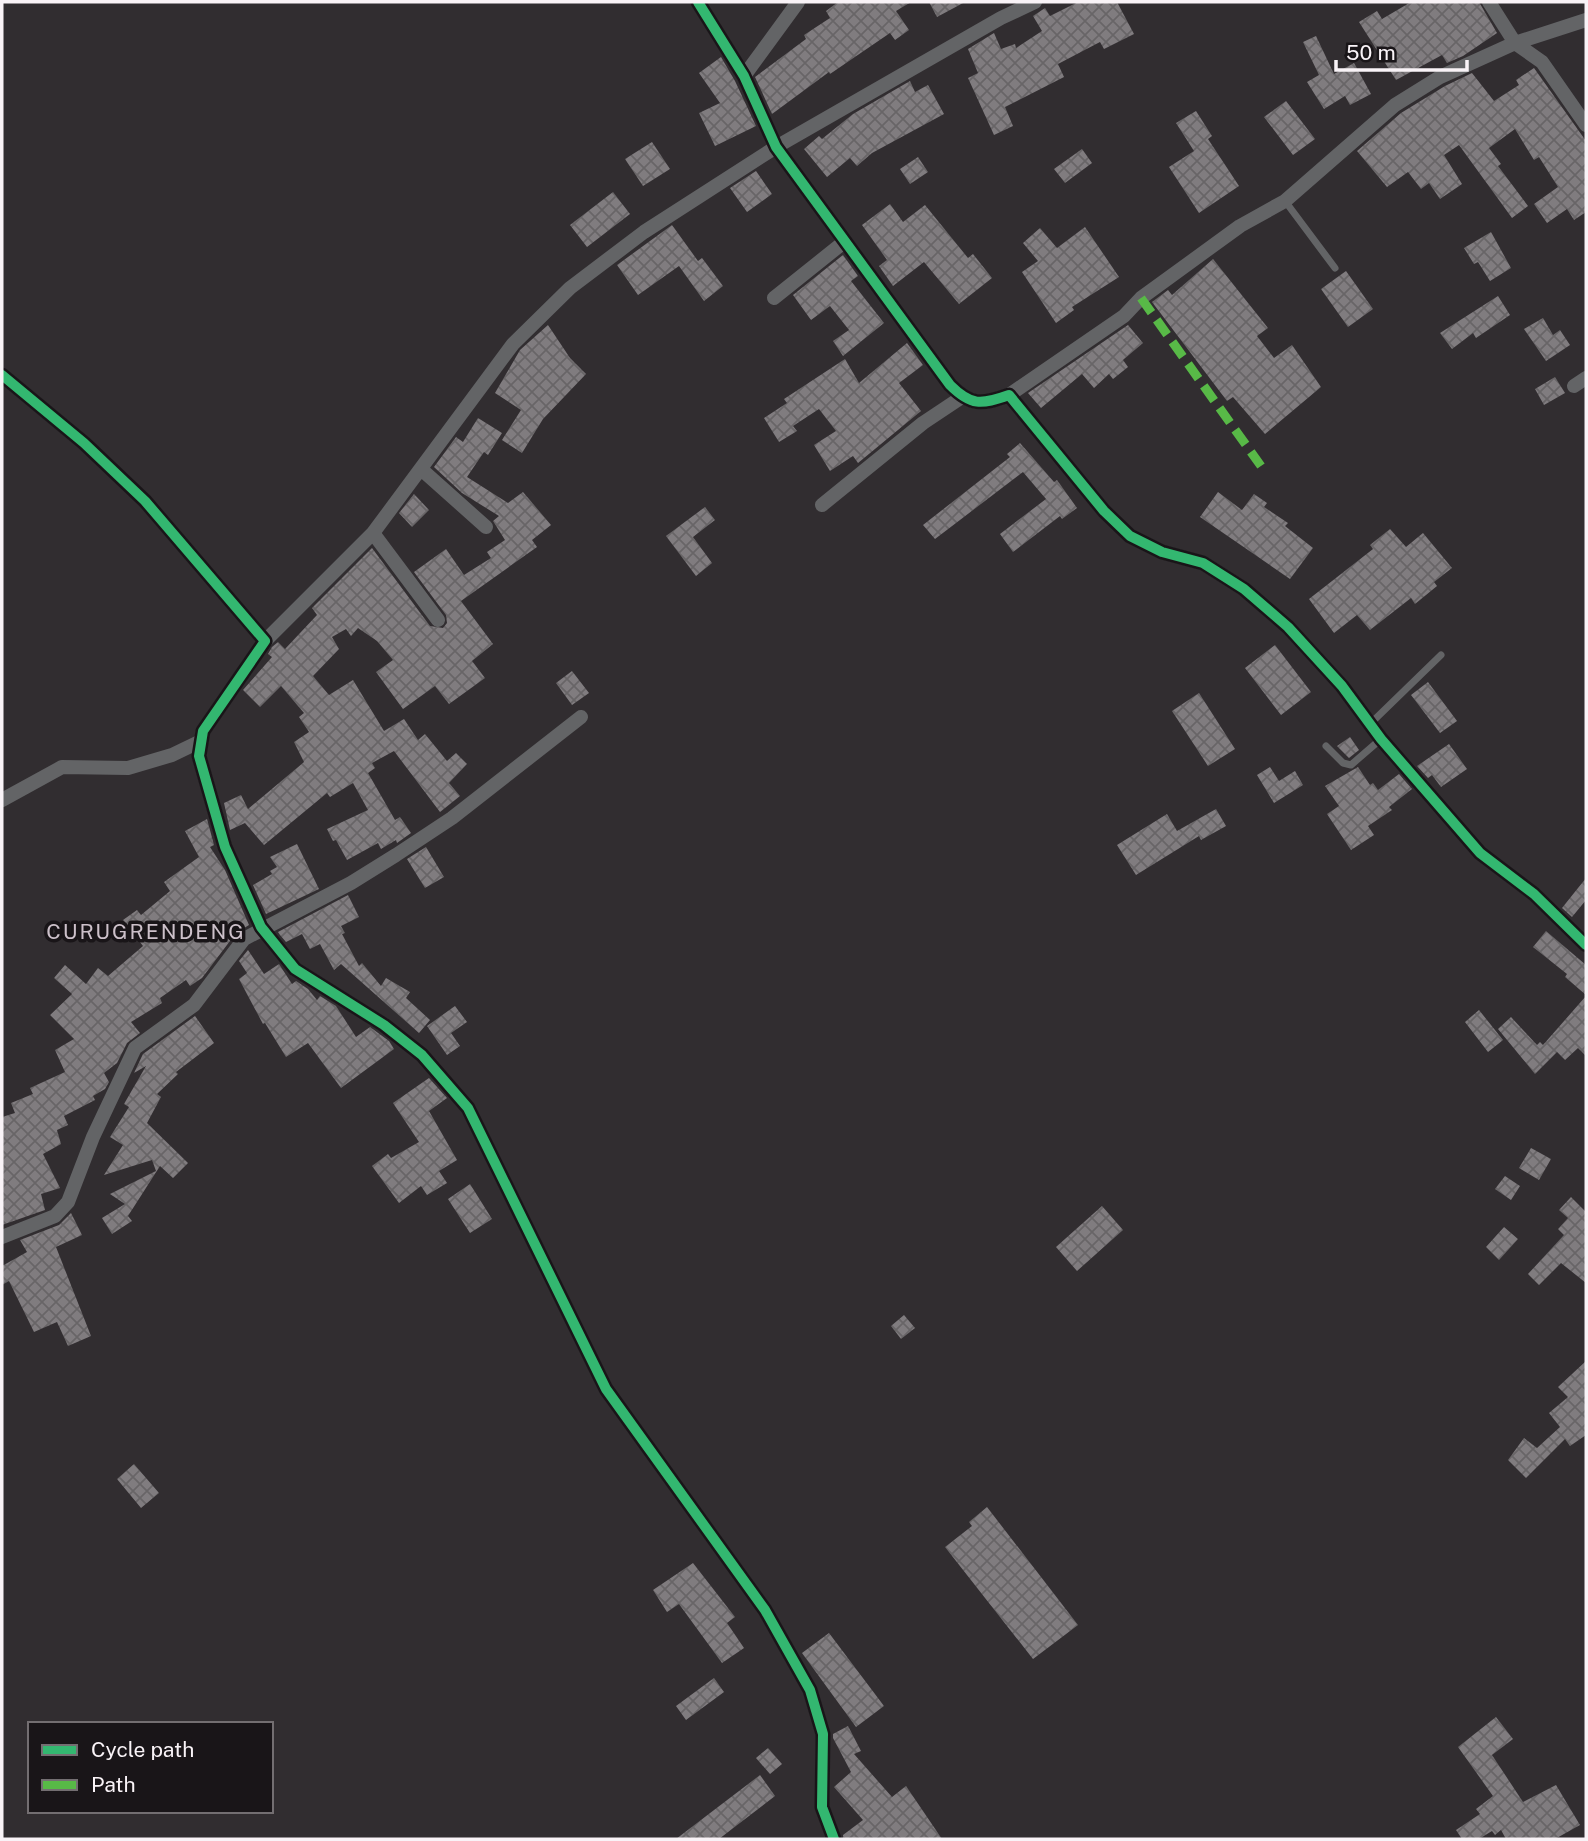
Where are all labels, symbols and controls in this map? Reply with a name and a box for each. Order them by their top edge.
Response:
scale bar [1336,28,1467,72]
text: 50 m [1346,40,1396,65]
district label: CURUGRENDENG [46,919,246,944]
legend [28,1722,273,1813]
text: Cycle path [91,1737,194,1762]
text: Path [91,1772,136,1797]

